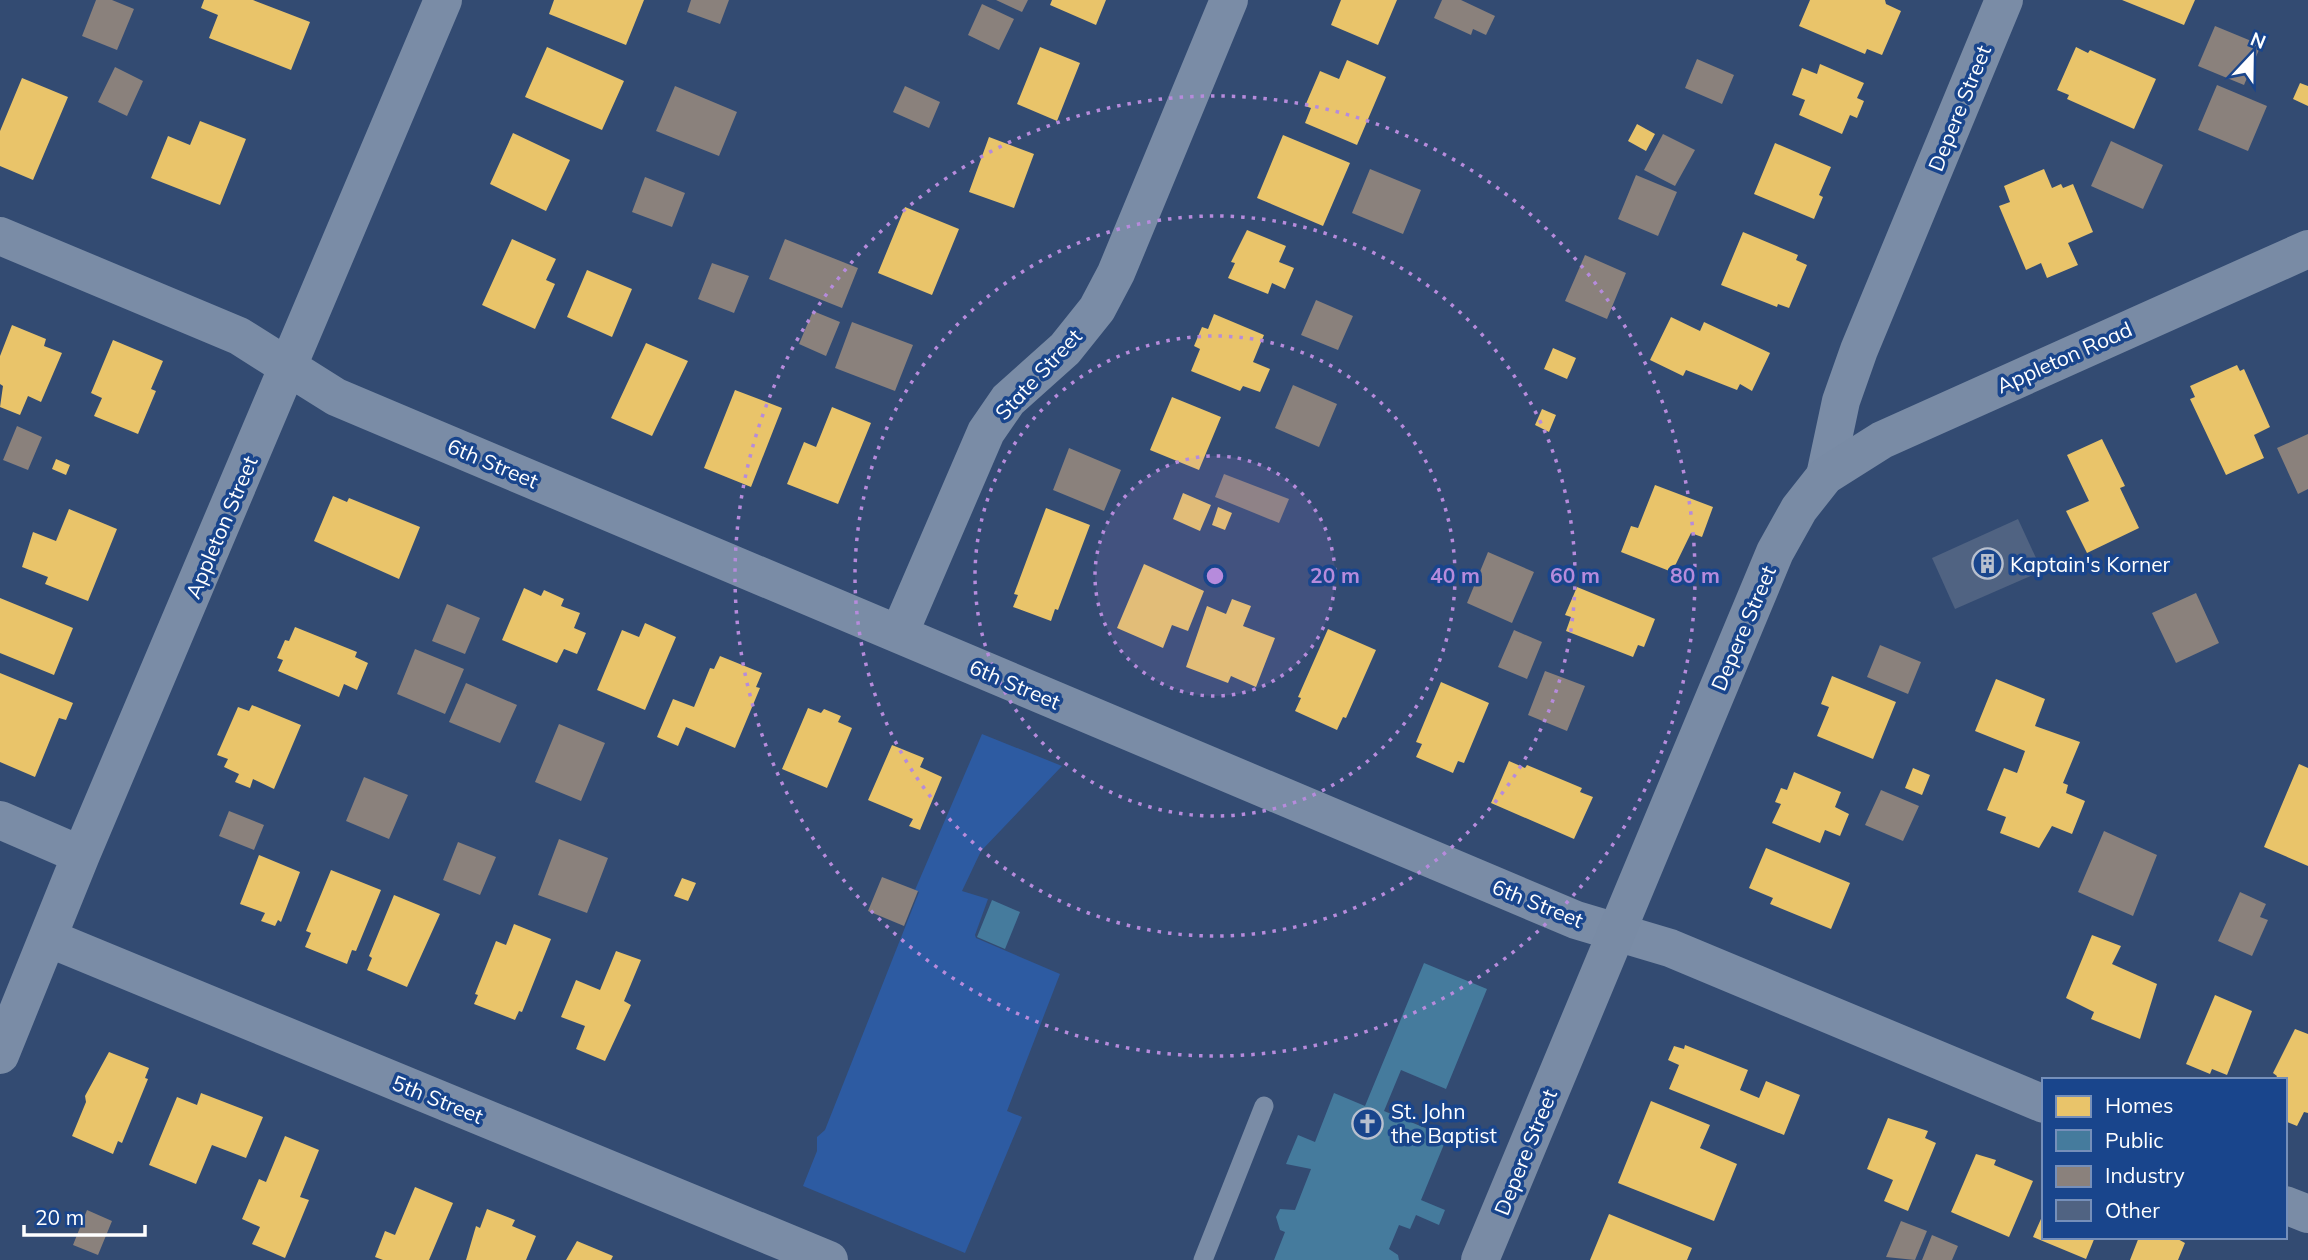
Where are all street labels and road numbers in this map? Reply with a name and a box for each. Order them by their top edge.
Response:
street label: Depere Street [1922,41,1996,175]
street label: Appleton Road [1992,316,2136,398]
street label: State Street [989,323,1087,425]
street label: 6th Street [444,432,542,494]
street label: Appleton Street [179,452,263,602]
street label: Depere Street [1705,561,1781,695]
street label: 6th Street [966,653,1064,715]
street label: 6th Street [1489,873,1587,933]
street label: 5th Street [389,1069,487,1129]
street label: Depere Street [1488,1085,1562,1219]

